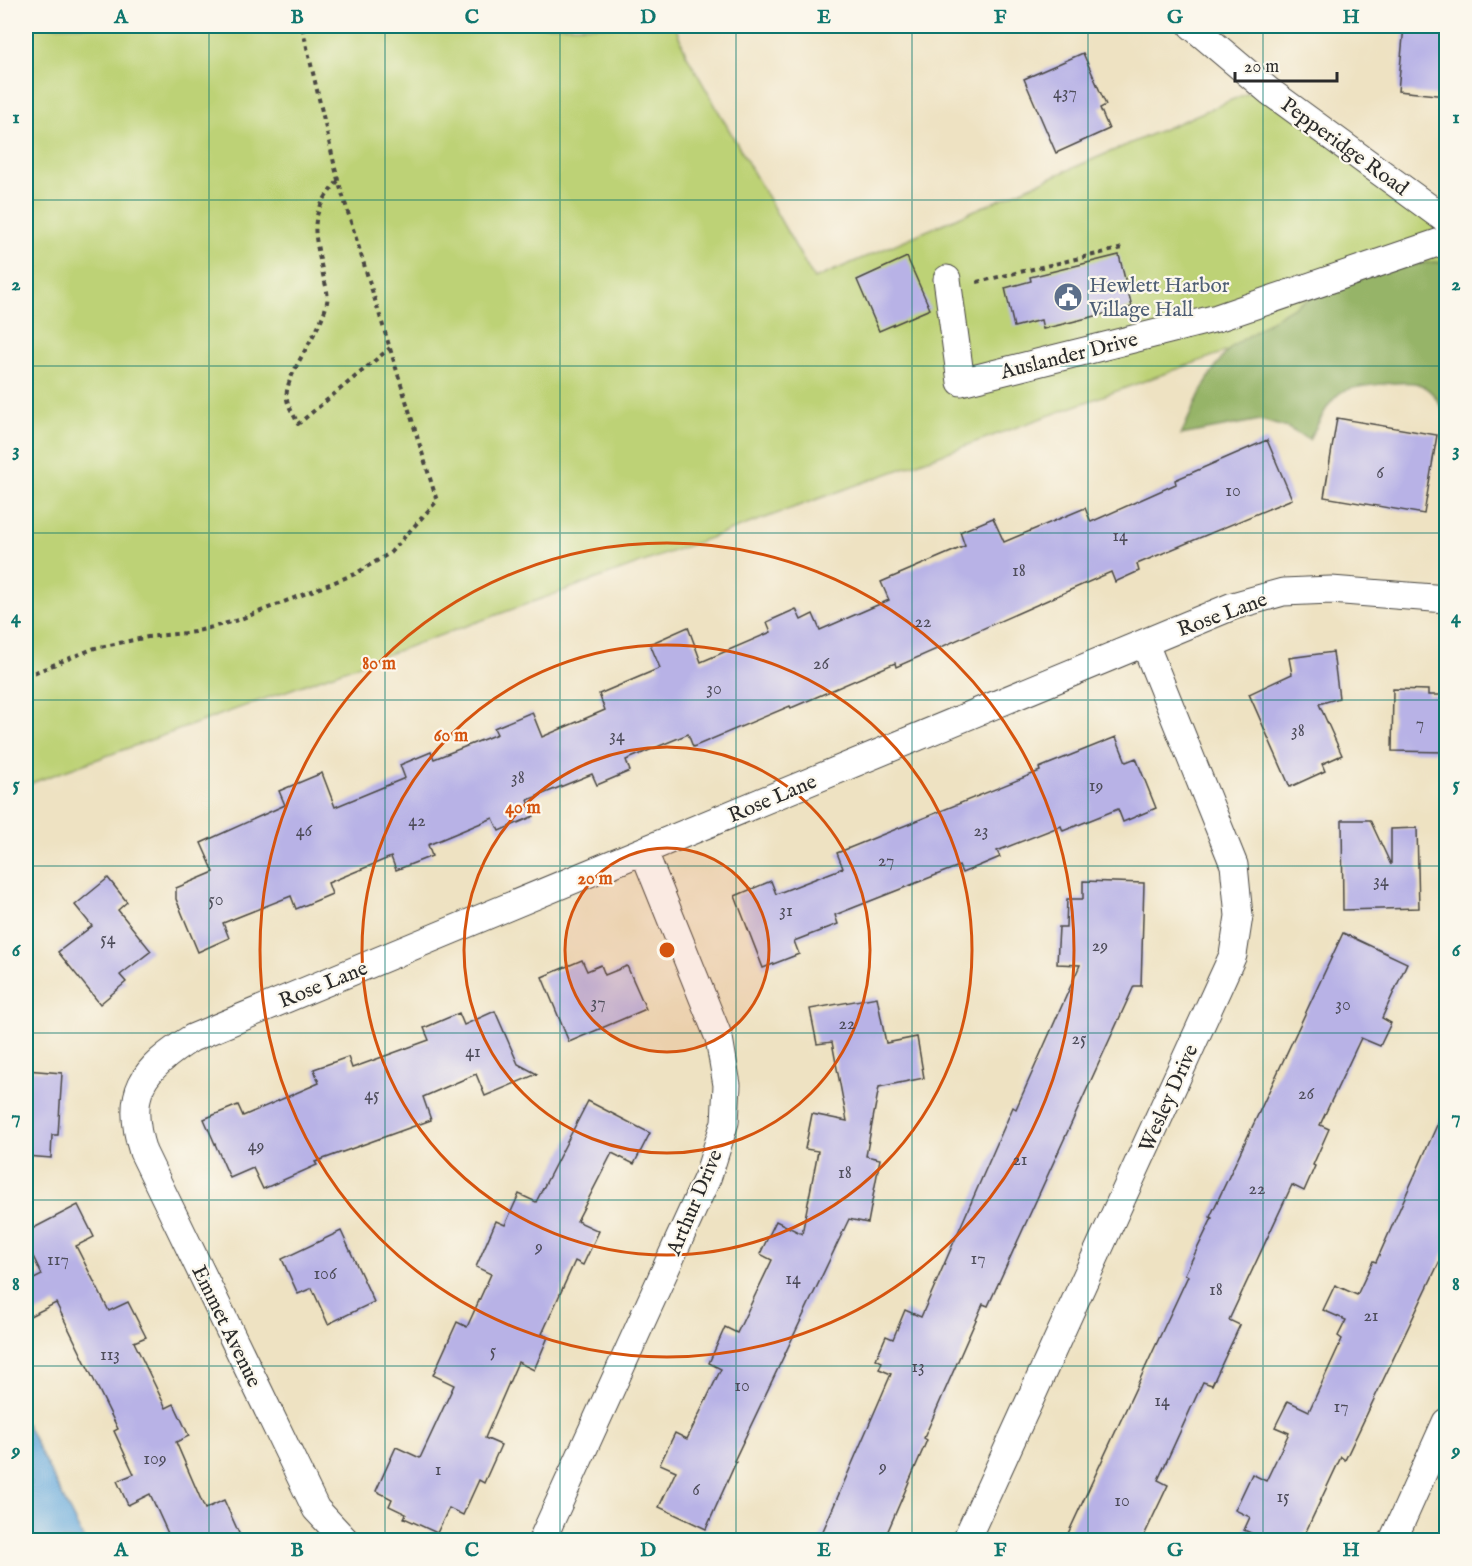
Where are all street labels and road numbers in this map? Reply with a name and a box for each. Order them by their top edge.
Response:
street label: Pepperidge Road [1275,92,1414,203]
street label: Auslander Drive [997,326,1141,387]
street label: Rose Lane [1174,587,1271,644]
street label: Rose Lane [724,769,821,830]
street label: Rose Lane [275,955,372,1015]
street label: Wesley Drive [1134,1040,1205,1157]
street label: Arthur Drive [661,1145,730,1260]
street label: Emmet Avenue [184,1261,267,1392]

